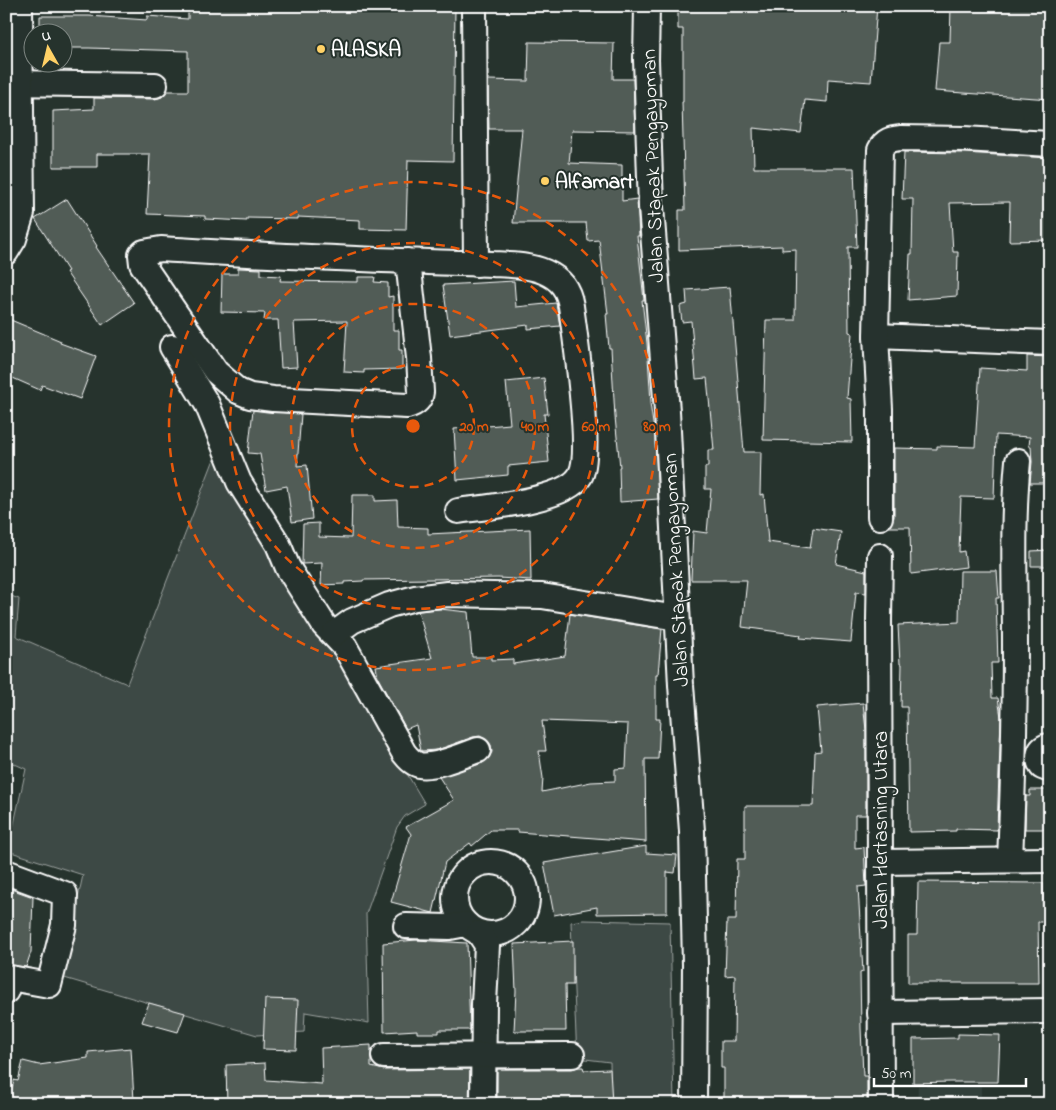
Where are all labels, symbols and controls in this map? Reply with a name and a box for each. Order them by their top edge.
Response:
north arrow [22,22,72,72]
text: U [41,26,52,48]
place label: ALASKA [331,36,401,66]
marker: ALASKA [315,43,327,55]
street label: Jalan Stapak Pengayoman [635,48,675,283]
place label: Alfamart [555,168,635,198]
marker: Alfamart [539,175,551,187]
text: 20 m [458,416,489,438]
text: 40 m [520,416,549,438]
text: 60 m [581,416,611,438]
text: 80 m [642,416,671,438]
centre of rings [404,417,422,435]
street label: Jalan Stapak Pengayoman [656,452,700,687]
street label: Jalan Hertasning Utara [867,731,899,929]
scale bar [874,1055,1026,1087]
text: 50 m [881,1063,912,1085]

